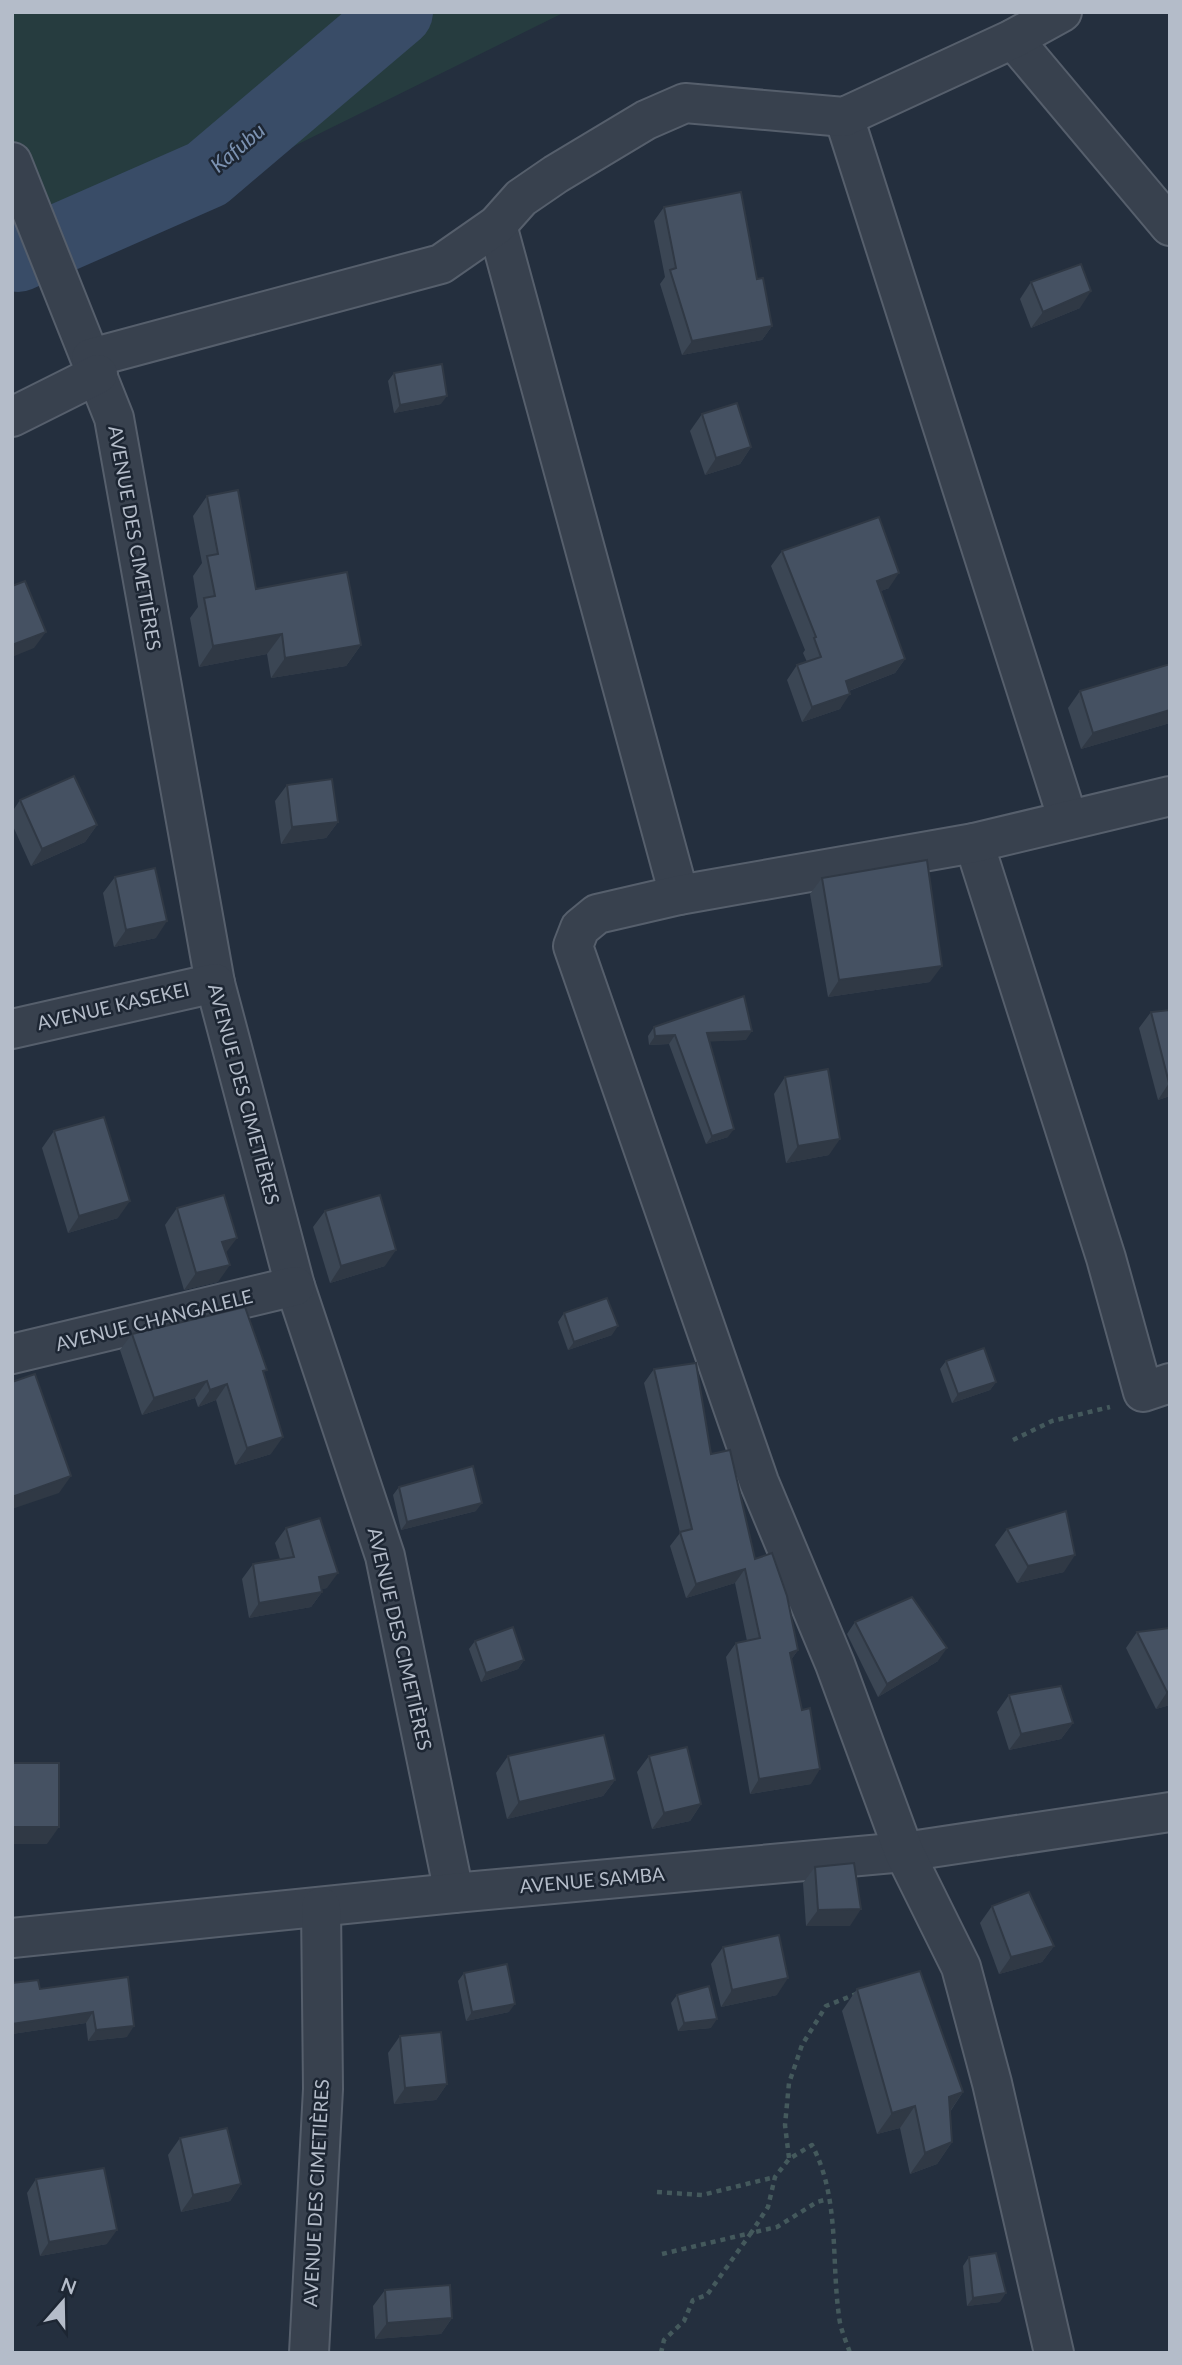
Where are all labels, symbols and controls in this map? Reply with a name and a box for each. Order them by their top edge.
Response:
water label: Kafubu [205,117,269,177]
street label: AVENUE DES CIMETIÈRES [104,424,167,652]
street label: AVENUE KASEKEI [34,977,191,1034]
street label: AVENUE DES CIMETIÈRES [204,981,285,1207]
street label: AVENUE CHANGALELE [53,1284,255,1355]
street label: AVENUE DES CIMETIÈRES [364,1525,437,1753]
street label: AVENUE SAMBA [518,1862,666,1897]
street label: AVENUE DES CIMETIÈRES [298,2079,333,2307]
north arrow [28,2267,98,2337]
text: N [58,2272,80,2299]

